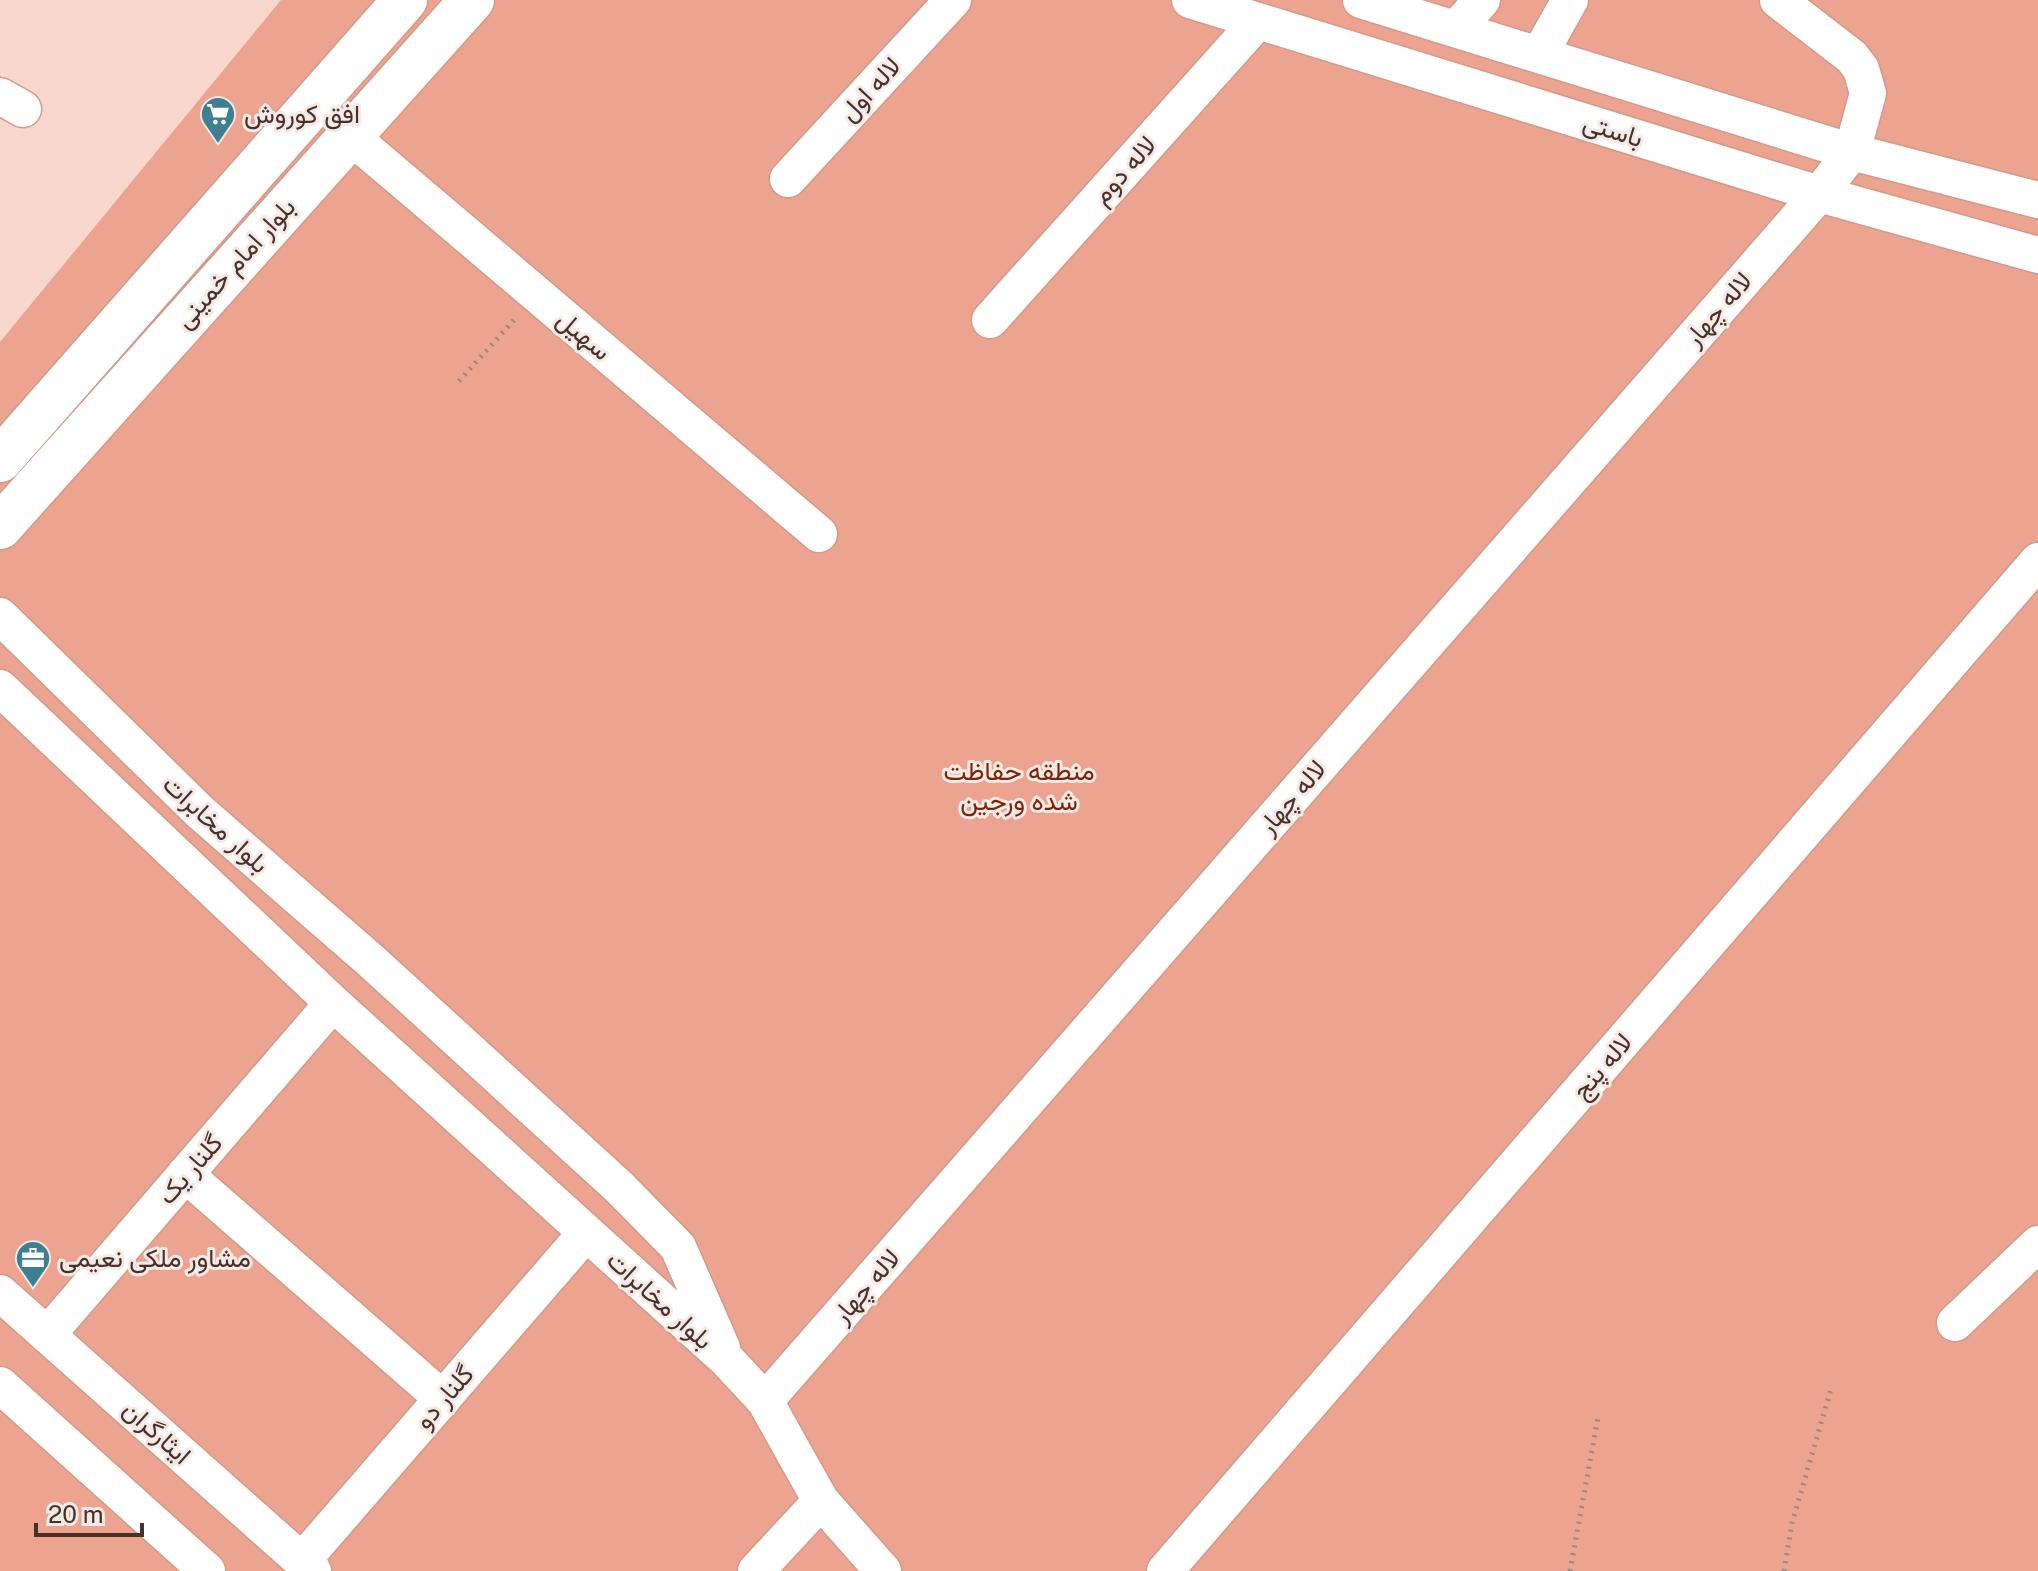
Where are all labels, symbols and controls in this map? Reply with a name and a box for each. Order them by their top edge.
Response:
street label: لاله اول [832,50,908,128]
supermarket icon: افق کوروش [199,95,237,145]
place label: افق کوروش [244,98,360,130]
street label: باستی [1579,106,1647,154]
street label: لاله دوم [1085,129,1164,212]
street label: بلوار امام خمینی [168,191,303,336]
street label: لاله چهار [1676,265,1760,355]
street label: سهیل [550,303,618,367]
street label: لاله چهار [1250,753,1334,843]
park label: منطقه حفاظت شده ورجین [943,755,1095,817]
street label: بلوار مخابرات [156,768,276,880]
street label: لاله پنج [1565,1027,1641,1107]
street label: گلنار یک [151,1127,229,1211]
office icon: مشاور ملکی نعیمی [14,1239,52,1289]
place label: مشاور ملکی نعیمی [59,1242,251,1274]
street label: لاله چهار [824,1242,908,1332]
street label: بلوار مخابرات [600,1244,720,1356]
street label: گلنار دو [407,1358,481,1436]
street label: ایثارگران [116,1393,198,1471]
scale bar [36,1487,142,1537]
text: 20 m [48,1500,104,1528]

